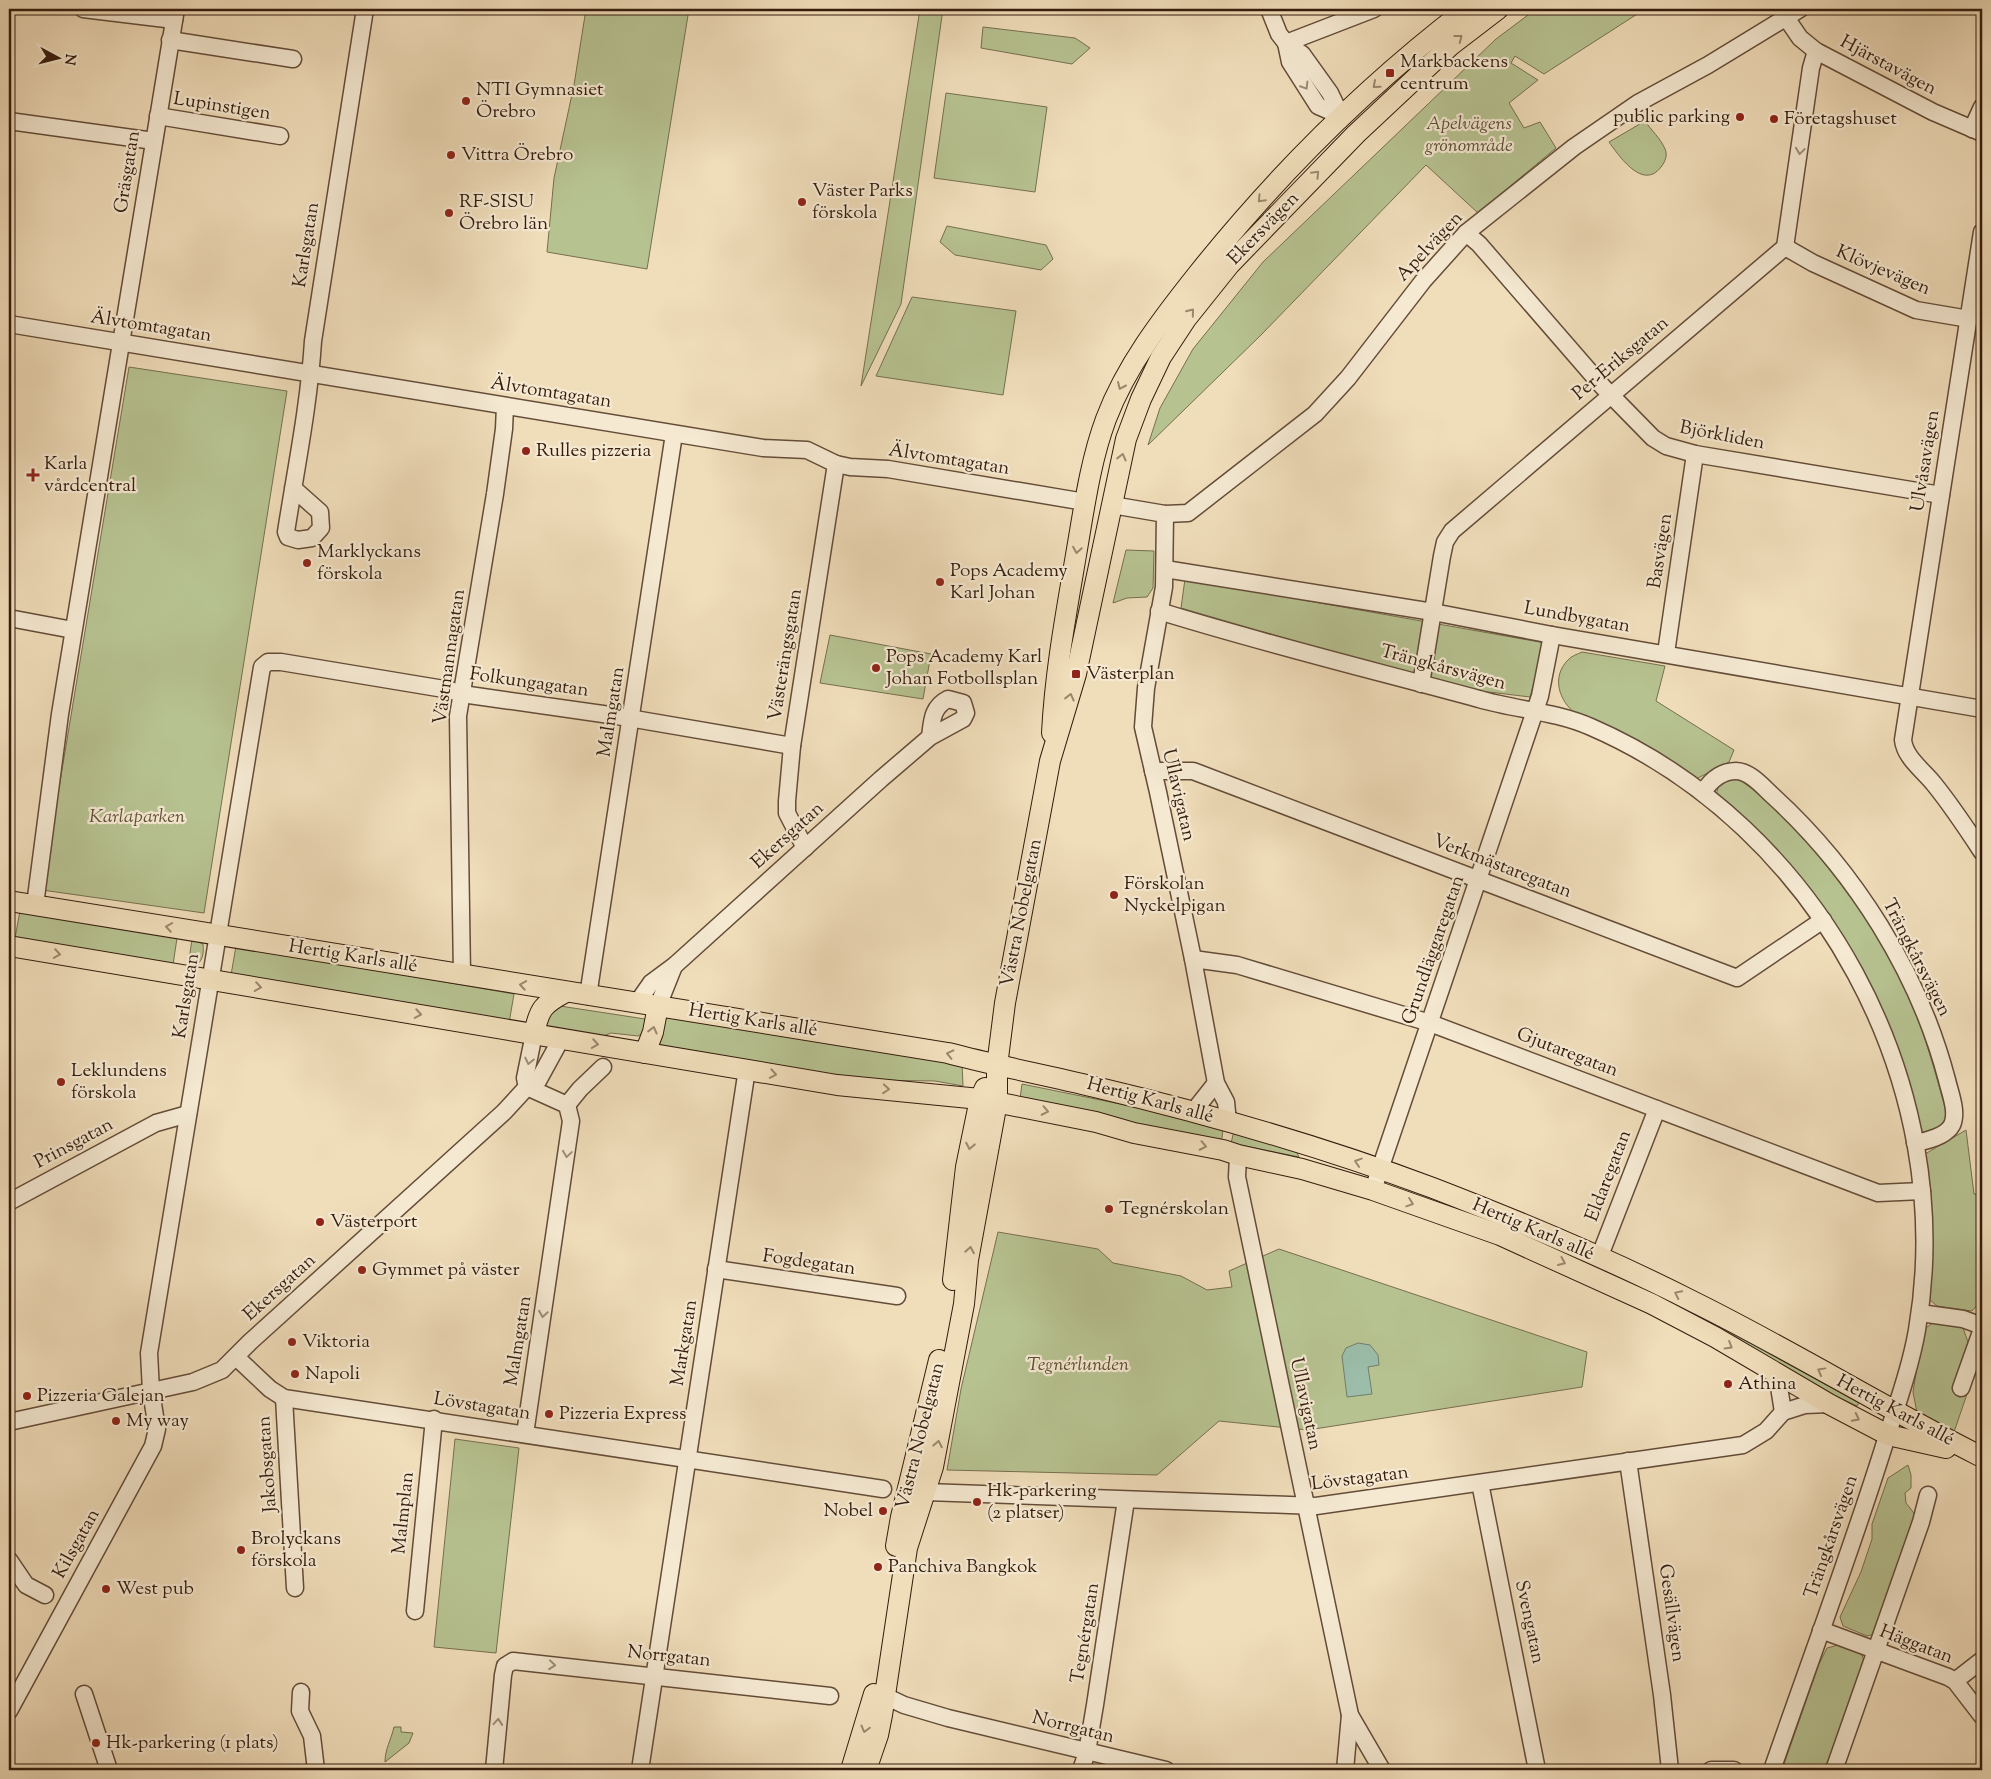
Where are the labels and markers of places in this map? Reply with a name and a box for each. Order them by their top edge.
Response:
place label: Markbackens centrum [1400,49,1508,98]
marker: Markbackens centrum [1384,67,1396,79]
place label: NTI Gymnasiet Örebro [476,77,604,126]
marker: NTI Gymnasiet Örebro [460,95,472,107]
place label: public parking [1613,104,1730,131]
place label: Företagshuset [1784,106,1897,133]
marker: public parking [1734,111,1746,123]
marker: Företagshuset [1768,113,1780,125]
place label: Vittra Örebro [461,142,573,169]
marker: Vittra Örebro [445,149,457,161]
place label: Väster Parks förskola [812,178,913,227]
place label: RF-SISU Örebro län [459,189,548,238]
marker: Väster Parks förskola [796,196,808,208]
marker: RF-SISU Örebro län [443,207,455,219]
place label: Rulles pizzeria [536,438,651,465]
marker: Rulles pizzeria [520,445,532,457]
place label: Karla vårdcentral [44,451,136,500]
marker: Karla vårdcentral [26,468,40,482]
place label: Marklyckans förskola [317,539,421,588]
marker: Marklyckans förskola [301,557,313,569]
place label: Pops Academy Karl Johan [950,558,1068,607]
marker: Pops Academy Karl Johan [934,576,946,588]
place label: Pops Academy Karl Johan Fotbollsplan [885,644,1042,693]
place label: Västerplan [1086,661,1175,688]
marker: Pops Academy Karl Johan Fotbollsplan [870,662,882,674]
marker: Västerplan [1070,668,1082,680]
place label: Förskolan Nyckelpigan [1124,871,1226,920]
marker: Förskolan Nyckelpigan [1108,889,1120,901]
place label: Leklundens förskola [71,1058,167,1107]
marker: Leklundens förskola [55,1076,67,1088]
place label: Tegnérskolan [1119,1196,1229,1223]
marker: Tegnérskolan [1103,1203,1115,1215]
place label: Västerport [330,1209,418,1236]
marker: Västerport [314,1216,326,1228]
place label: Gymmet på väster [372,1257,520,1284]
marker: Gymmet på väster [356,1264,368,1276]
place label: Viktoria [302,1329,370,1356]
marker: Viktoria [286,1336,298,1348]
place label: Napoli [305,1361,360,1388]
marker: Napoli [289,1368,301,1380]
place label: Athina [1738,1371,1797,1398]
marker: Athina [1722,1378,1734,1390]
place label: Pizzeria Galejan [37,1383,165,1410]
marker: Pizzeria Galejan [21,1390,33,1402]
place label: Pizzeria Express [559,1401,687,1428]
place label: My way [126,1408,189,1435]
marker: Pizzeria Express [543,1408,555,1420]
marker: My way [110,1415,122,1427]
place label: Hk-parkering (2 platser) [987,1478,1096,1527]
marker: Hk-parkering (2 platser) [971,1496,983,1508]
place label: Nobel [823,1498,873,1525]
marker: Nobel [877,1505,889,1517]
place label: Brolyckans förskola [251,1526,341,1575]
marker: Brolyckans förskola [235,1544,247,1556]
place label: Panchiva Bangkok [888,1554,1038,1581]
marker: Panchiva Bangkok [872,1561,884,1573]
place label: West pub [116,1576,194,1603]
marker: West pub [100,1583,112,1595]
place label: Hk-parkering (1 plats) [106,1730,279,1757]
marker: Hk-parkering (1 plats) [90,1737,102,1749]

